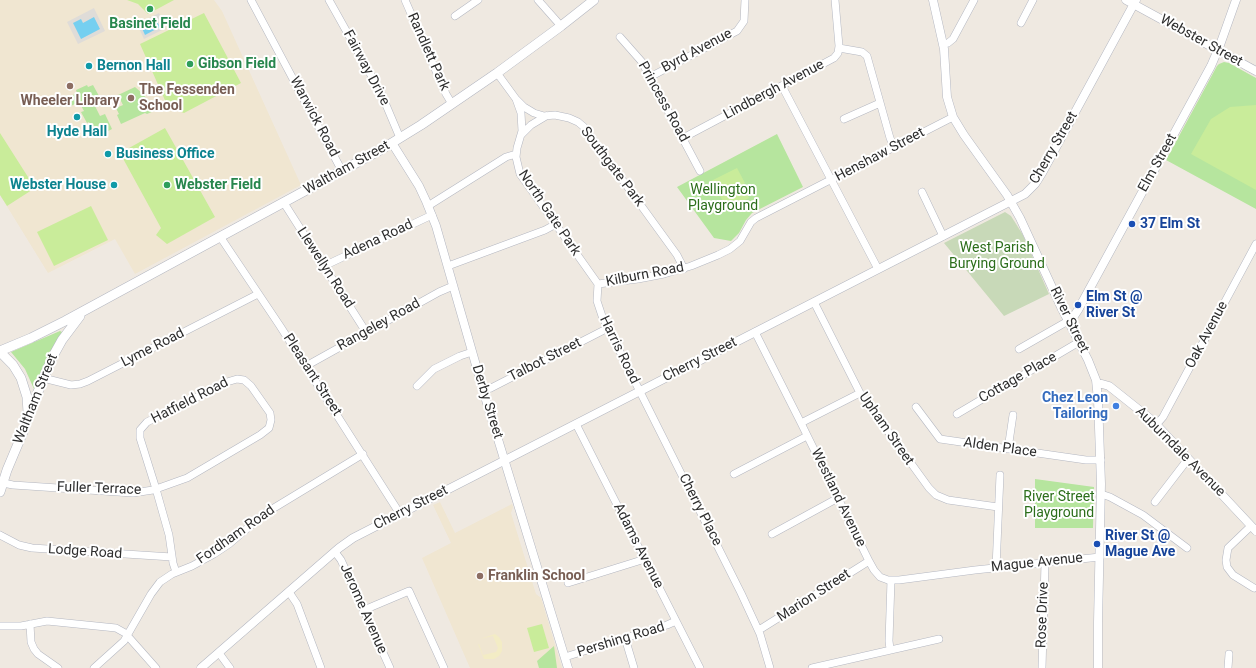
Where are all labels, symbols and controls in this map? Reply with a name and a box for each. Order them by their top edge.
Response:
marker: Basinet Field [145,4,155,14]
street label: Randlett Park [403,10,453,94]
street label: Webster Street [1157,11,1245,71]
place label: Basinet Field [109,16,191,32]
street label: Byrd Avenue [659,25,735,77]
street label: Fairway Drive [339,27,393,109]
place label: Gibson Field [198,56,276,72]
street label: Lindbergh Avenue [721,56,827,124]
place label: Bernon Hall [97,58,170,74]
marker: Gibson Field [185,59,195,69]
street label: Princess Road [634,59,692,145]
marker: Bernon Hall [84,61,94,71]
street label: Warwick Road [286,74,342,160]
marker: Wheeler Library [65,81,75,91]
place label: The Fessenden School [139,82,235,114]
place label: Wheeler Library [21,93,119,109]
marker: The Fessenden School [126,93,136,103]
street label: Cherry Street [1027,109,1081,187]
marker: Hyde Hall [72,112,82,122]
place label: Hyde Hall [47,124,107,140]
street label: Southgate Park [577,124,647,210]
street label: Henshaw Street [833,124,927,186]
street label: Elm Street [1135,131,1181,195]
street label: Waltham Street [301,137,393,199]
place label: Business Office [116,146,214,162]
marker: Business Office [103,149,113,159]
street label: North Gate Park [514,167,584,259]
place label: Webster House [10,177,106,193]
place label: Webster Field [175,177,261,193]
marker: Webster House [109,180,119,190]
marker: Webster Field [162,180,172,190]
park label: Wellington Playground [688,182,758,214]
street label: Adena Road [340,216,416,264]
place label: 37 Elm St [1140,216,1200,232]
marker: 37 Elm St [1127,219,1137,229]
street label: Llewellyn Road [293,224,357,312]
park label: West Parish Burying Ground [949,240,1045,272]
street label: Kilburn Road [605,259,685,291]
street label: River Street [1046,284,1092,356]
place label: Elm St @ River St [1086,289,1143,322]
street label: Rangeley Road [335,295,423,355]
street label: Oak Avenue [1182,299,1232,371]
marker: Elm St @ River St [1073,300,1083,310]
street label: Harris Road [595,313,643,387]
street label: Lyme Road [119,325,187,371]
street label: Pleasant Street [279,331,345,419]
street label: Talbot Street [506,334,584,386]
street label: Cherry Street [660,334,740,386]
street label: Cottage Place [976,349,1060,407]
street label: Waltham Street [10,351,62,447]
street label: Derby Street [468,363,506,441]
street label: Hatfield Road [149,374,231,428]
street label: Upham Street [855,389,917,469]
place label: Chez Leon Tailoring [1042,390,1108,422]
marker: Chez Leon Tailoring [1111,401,1121,411]
street label: Auburndale Avenue [1131,403,1229,501]
street label: Alden Place [962,435,1038,461]
street label: Westland Avenue [807,446,869,550]
street label: Cherry Place [675,471,725,549]
street label: Fuller Terrace [57,479,141,499]
street label: Cherry Street [371,482,451,534]
park label: River Street Playground [1023,489,1095,522]
street label: Adams Avenue [609,501,667,591]
street label: Fordham Road [194,502,278,568]
place label: River St @ Mague Ave [1105,528,1175,560]
marker: River St @ Mague Ave [1092,539,1102,549]
street label: Lodge Road [47,541,123,563]
street label: Mague Avenue [990,550,1084,576]
street label: Jerome Avenue [336,561,390,657]
street label: Marion Street [774,566,854,626]
place label: Franklin School [488,568,585,584]
marker: Franklin School [475,571,485,581]
street label: Rose Drive [1033,582,1053,648]
street label: Pershing Road [575,619,667,661]

